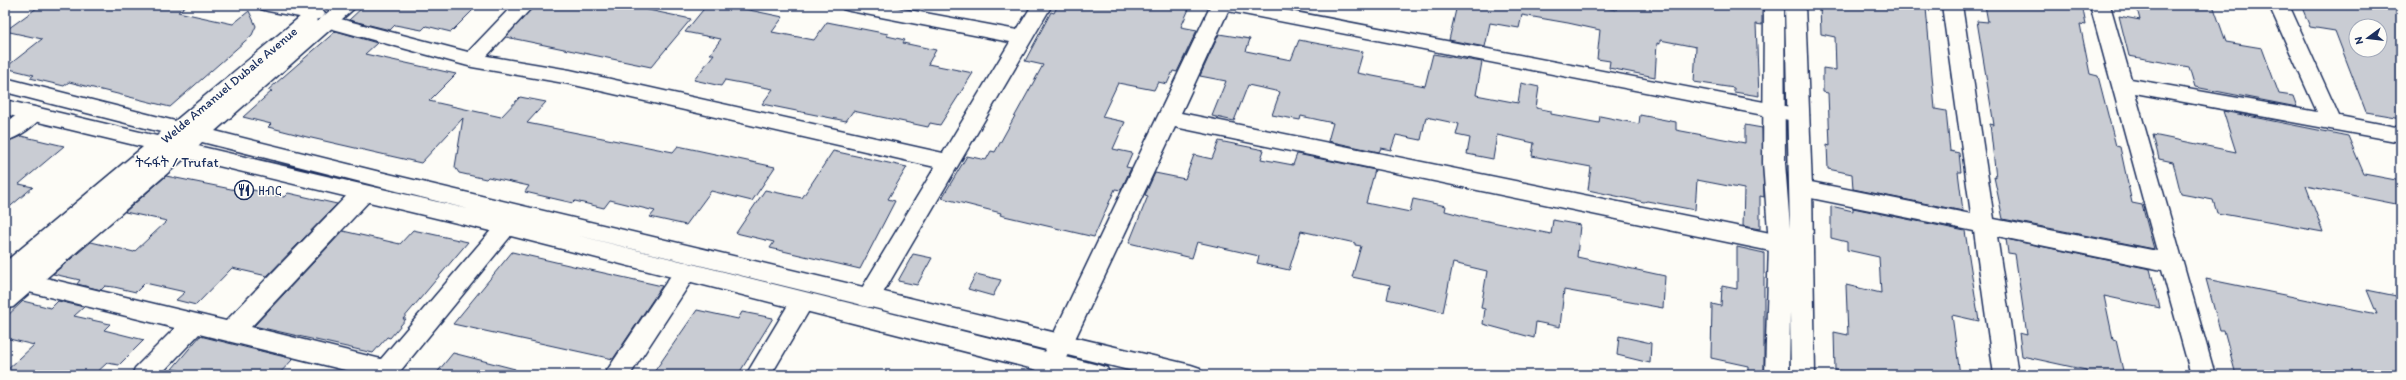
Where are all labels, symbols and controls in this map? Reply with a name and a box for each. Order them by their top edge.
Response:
north arrow [2348,18,2388,58]
street label: Welde Amanuel Dubale Avenue [158,24,300,146]
text: N [2352,35,2366,46]
district label: ትሩፋት / Trufat [135,154,219,171]
restaurant icon: ዘብር [233,179,255,201]
place label: ዘብር [258,183,282,198]

